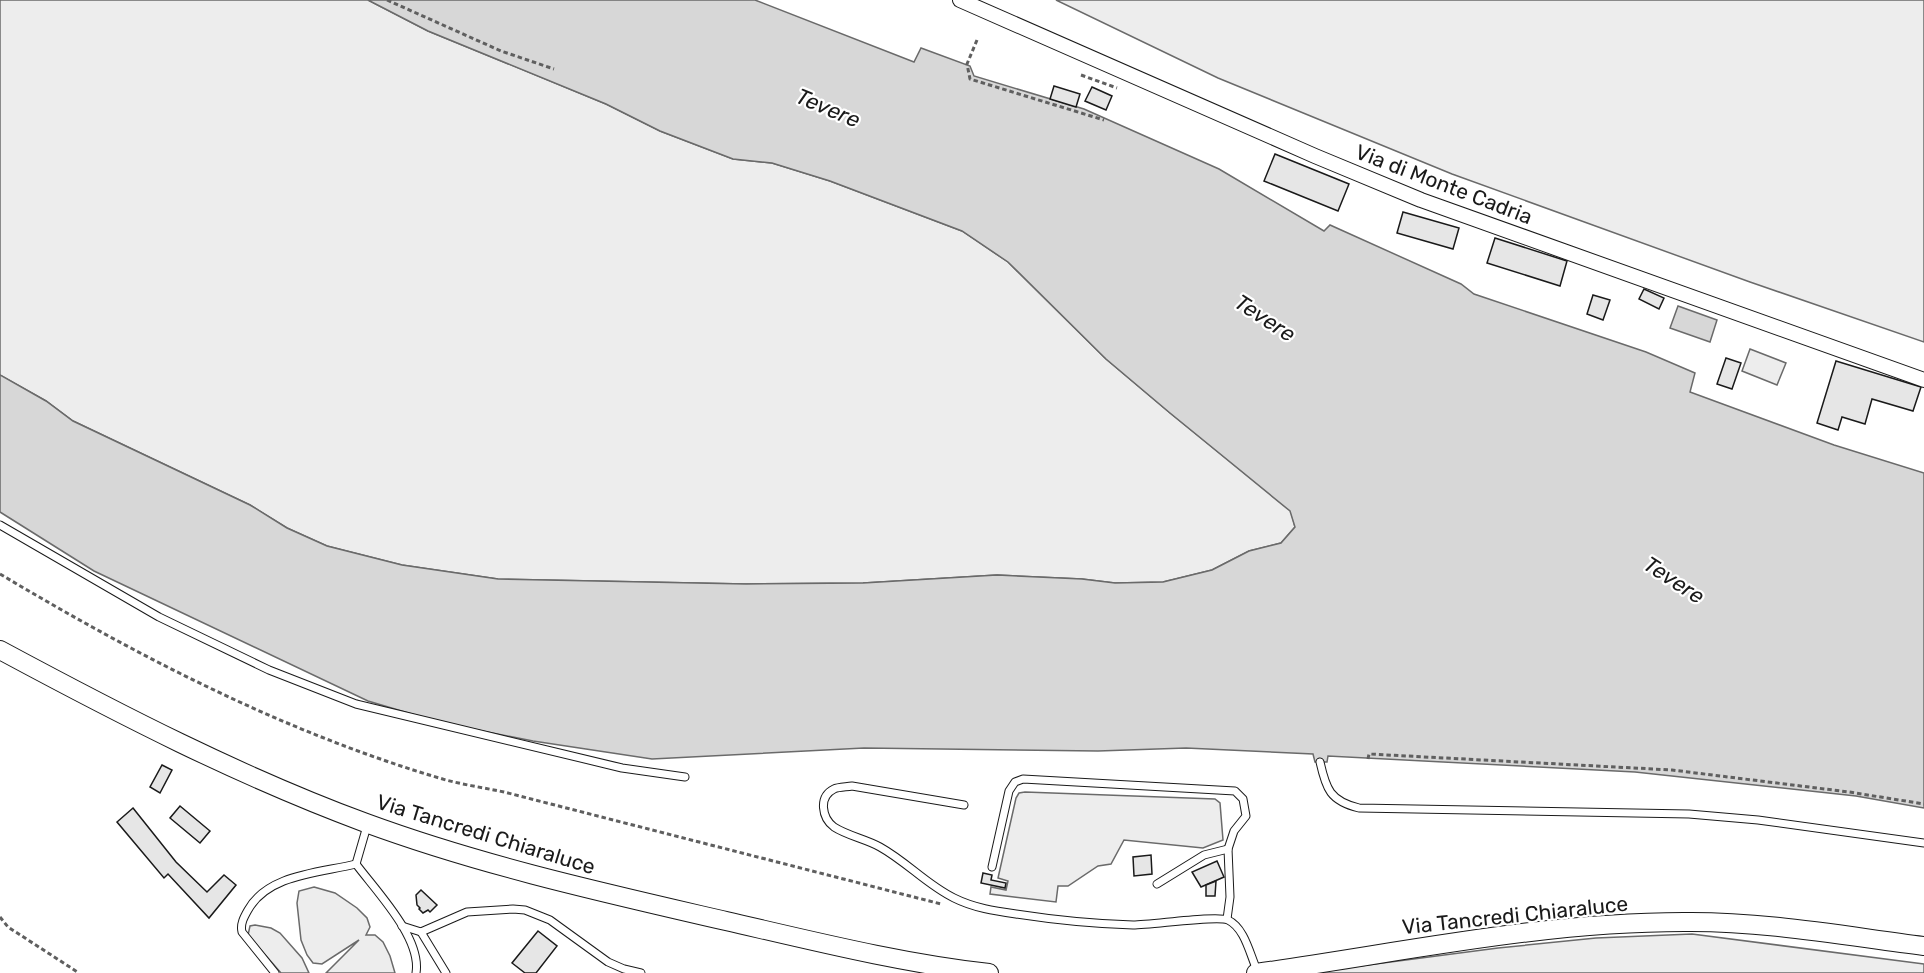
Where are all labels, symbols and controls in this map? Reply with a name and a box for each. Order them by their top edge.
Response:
water label: Tevere [792,82,864,134]
street label: Via di Monte Cadria [1352,139,1536,229]
water label: Tevere [1230,288,1300,348]
water label: Tevere [1639,550,1709,610]
street label: Via Tancredi Chiaraluce [374,789,598,879]
street label: Via Tancredi Chiaraluce [1401,891,1629,939]

